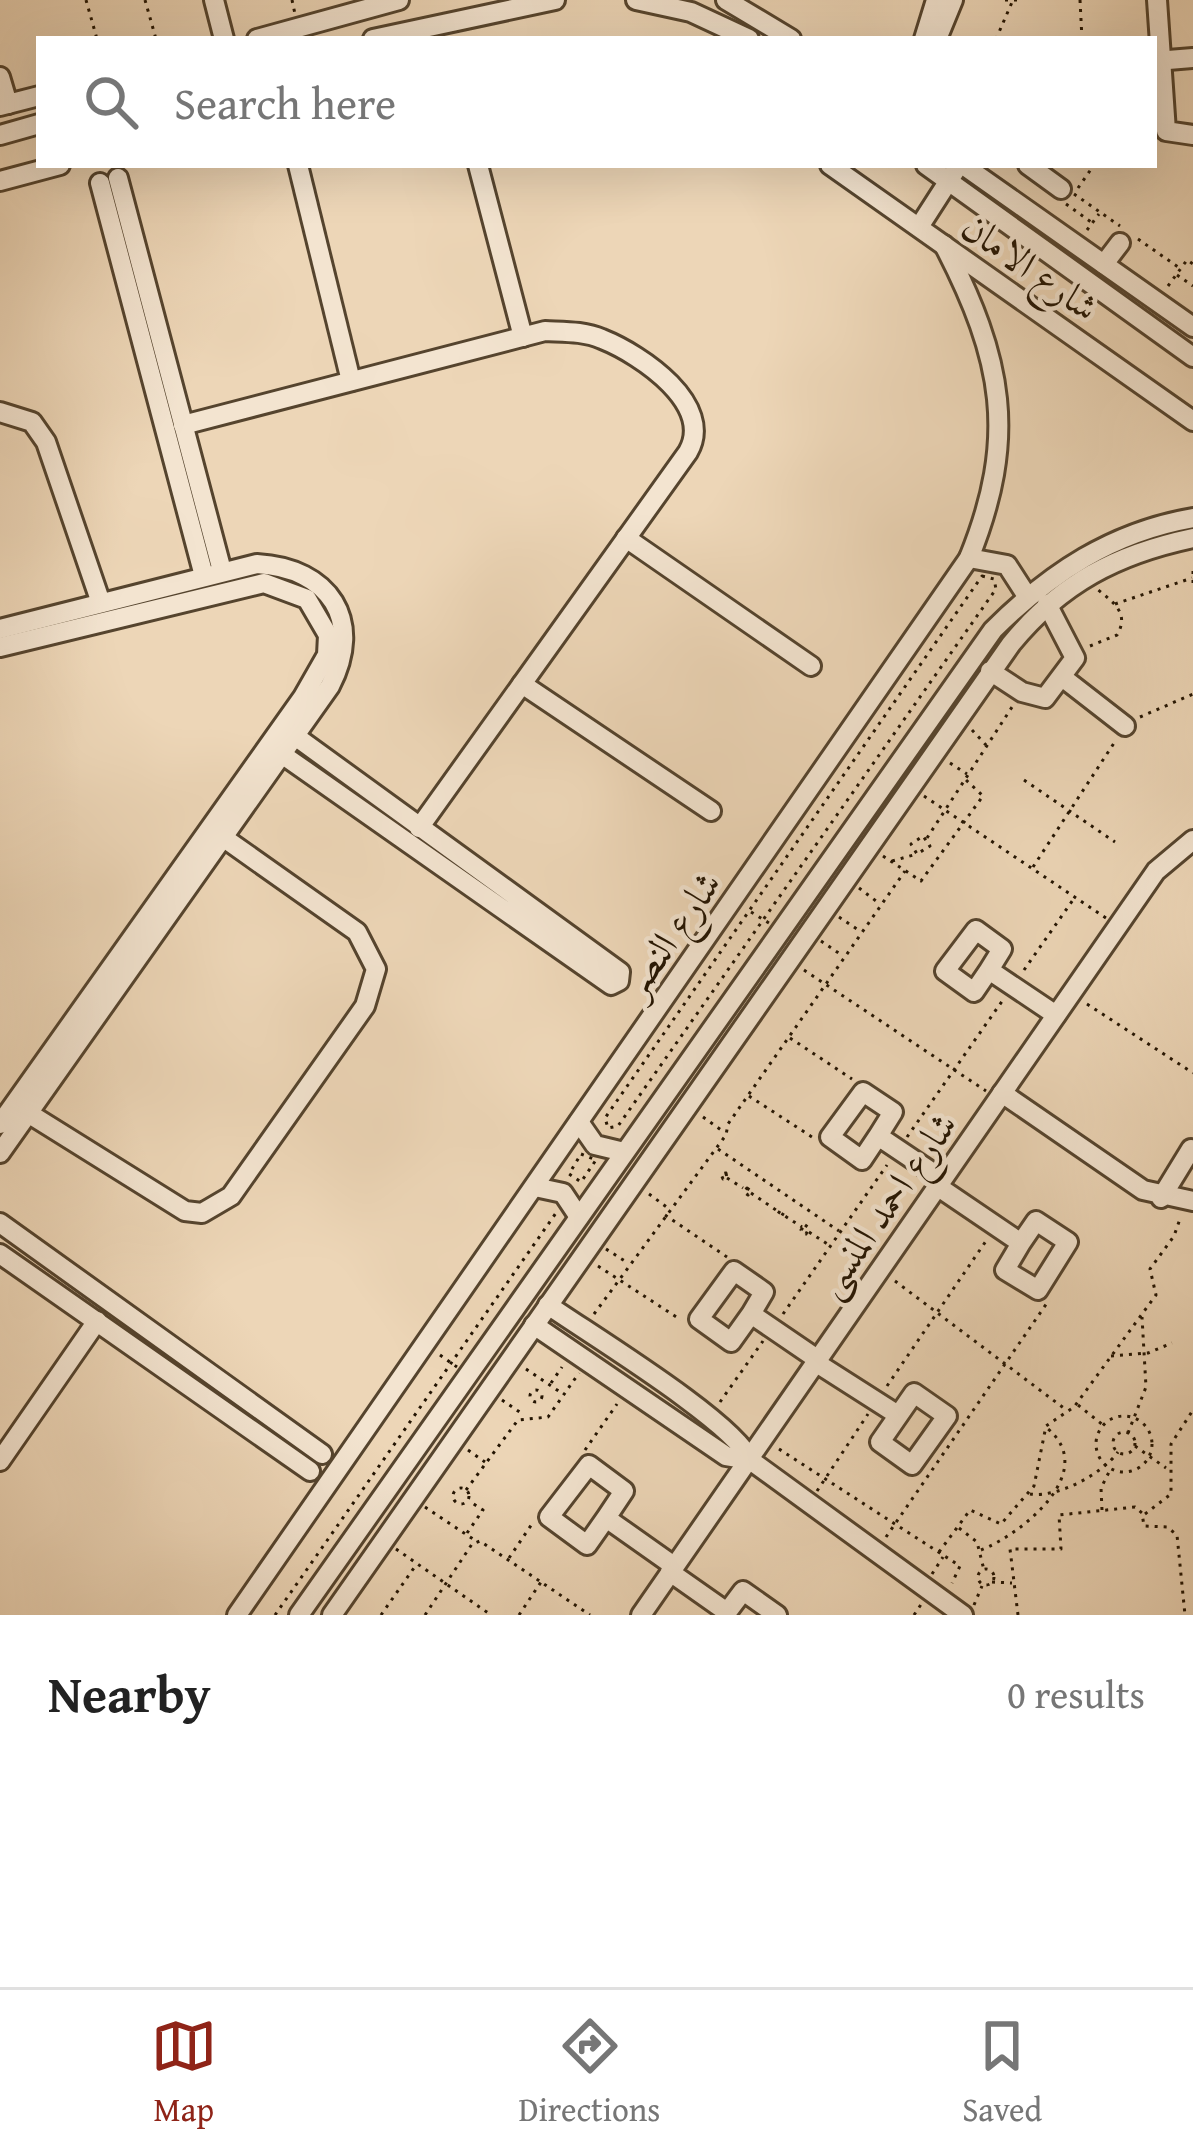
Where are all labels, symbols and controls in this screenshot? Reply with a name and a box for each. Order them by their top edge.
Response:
search box [36,36,1157,168]
icon: search [78,69,144,135]
text: Search here [174,70,396,135]
street label: شارع الامان [948,198,1111,338]
street label: شارع النصر [603,858,738,1014]
street label: شارع احمد المنسى [800,1099,974,1311]
text: Nearby [48,1656,211,1731]
text: 0 results [1007,1665,1145,1722]
tab: Map [151,2013,217,2133]
tab: Directions [519,2013,660,2133]
tab: Saved [962,2013,1042,2133]

